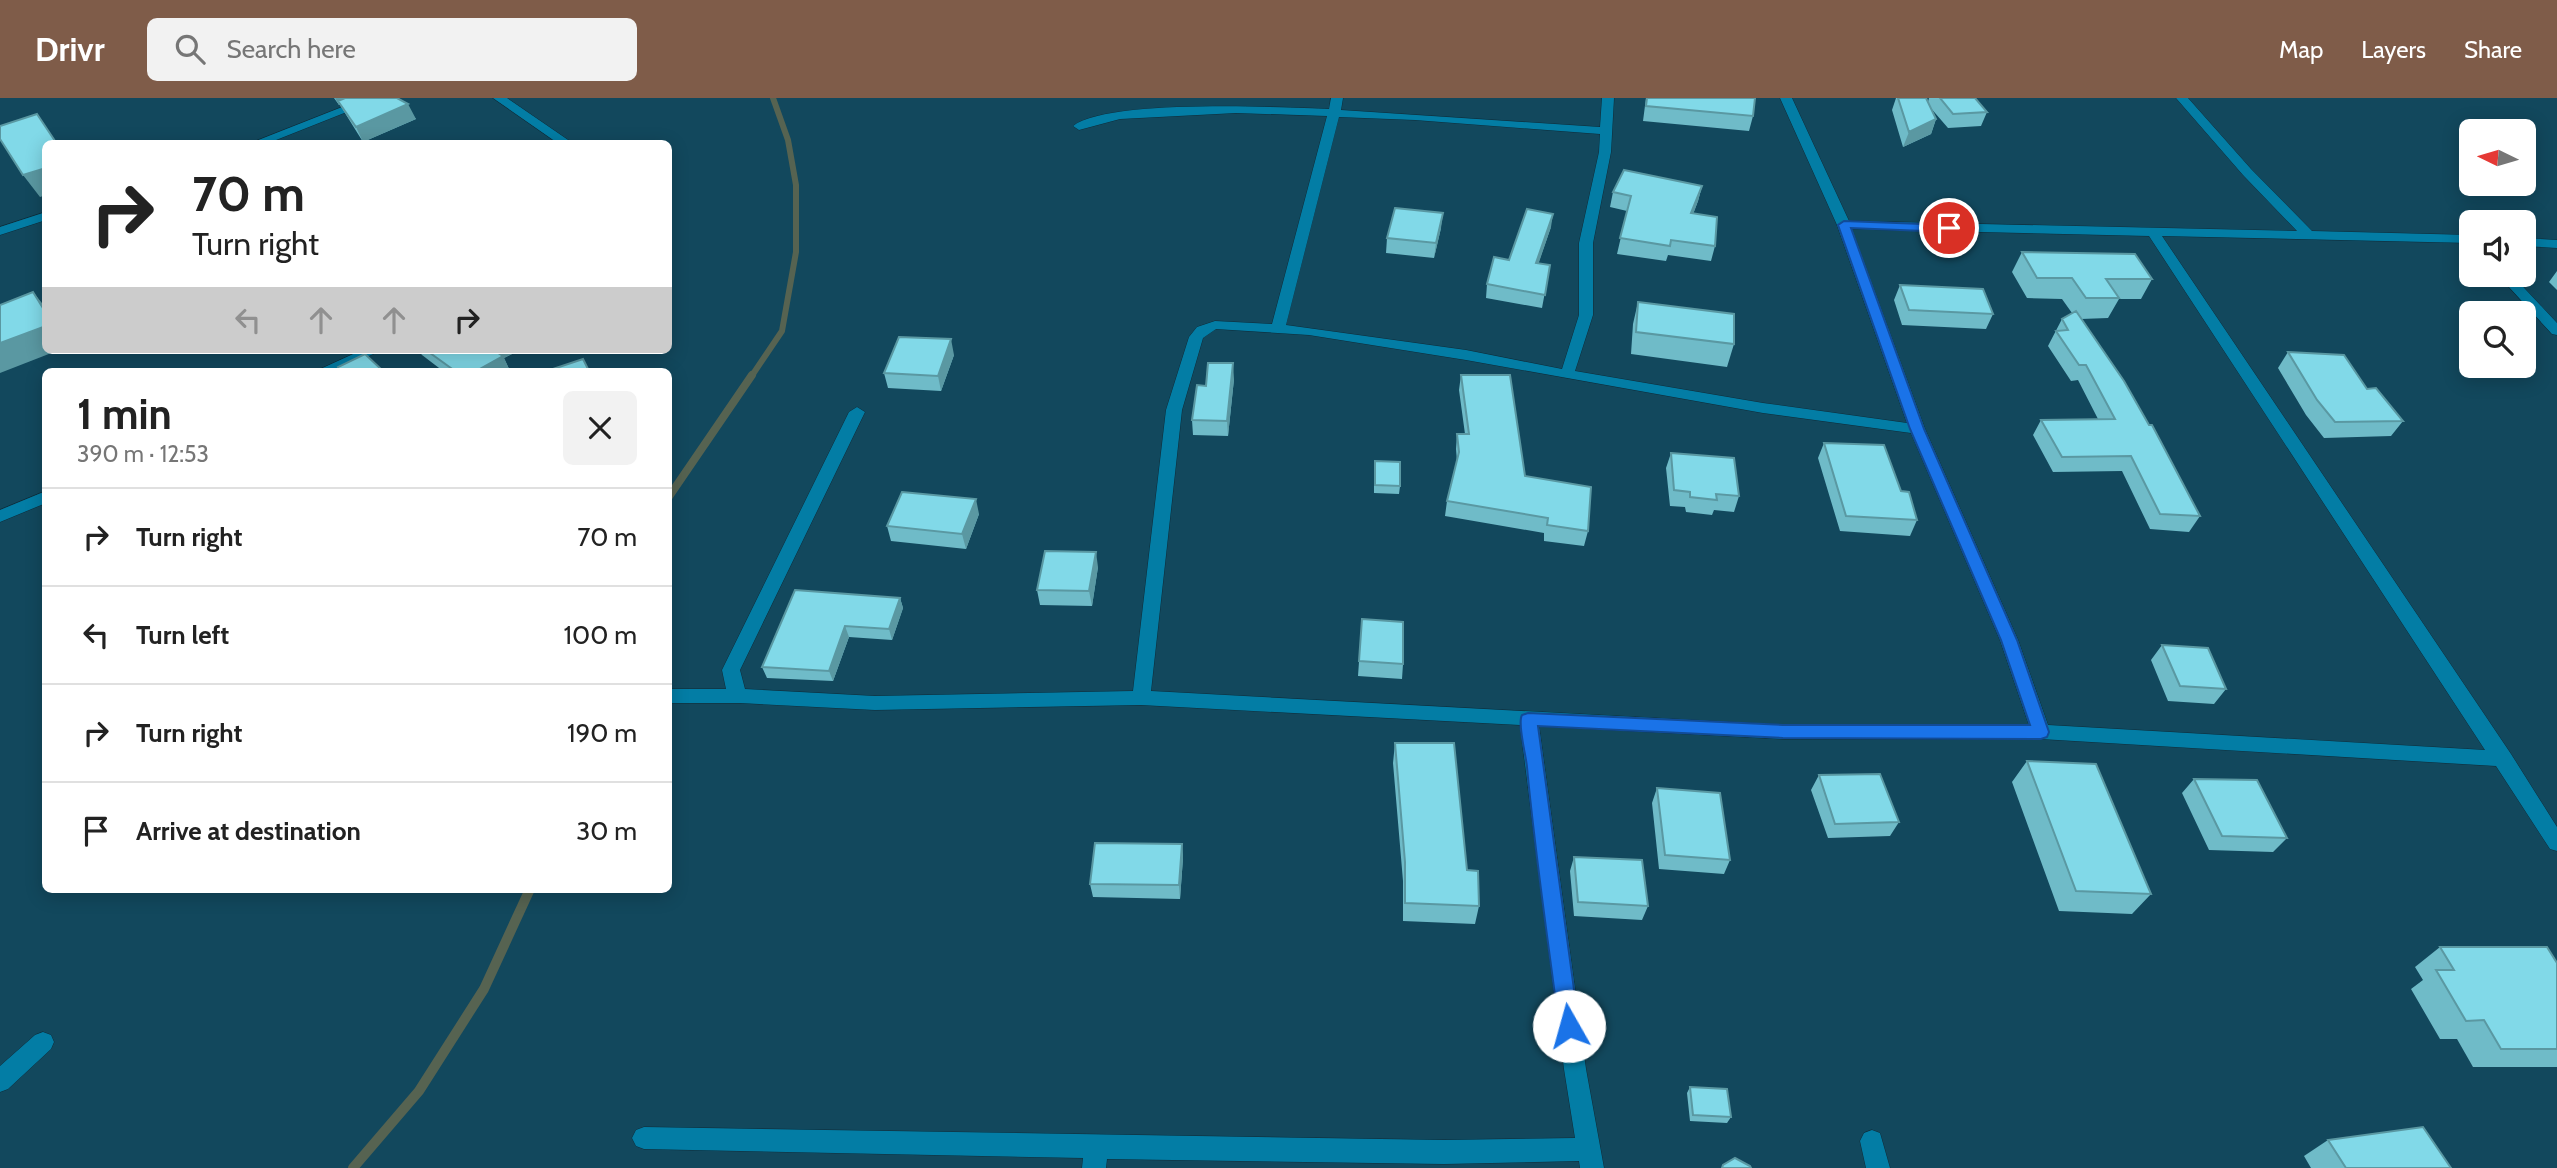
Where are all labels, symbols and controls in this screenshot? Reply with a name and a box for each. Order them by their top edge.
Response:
search box [147,18,637,81]
text: Drivr [35,29,105,69]
icon: search [171,30,209,68]
text: Search here [227,33,356,65]
text: Map [2279,35,2323,64]
text: Layers [2361,35,2426,64]
text: Share [2464,35,2522,64]
north arrow [2459,119,2536,196]
map controls [2459,119,2536,378]
text: 70 m [192,164,305,223]
icon: right [77,168,168,259]
pin [1919,198,1979,258]
icon: arrive [1930,209,1968,247]
button: sound [2459,210,2536,287]
text: Turn right [192,224,319,263]
icon: left [229,301,267,339]
icon: ahead [302,301,340,339]
icon: ahead [375,301,413,339]
icon: right [448,301,486,339]
button: search [2459,301,2536,378]
text: 1 min [77,388,172,440]
button: close [563,391,637,465]
text: 390 m · 12:53 [77,440,209,468]
icon: right [77,518,115,556]
text: Turn right [136,521,242,553]
text: 70 m [577,521,637,553]
icon: left [77,616,115,654]
text: Turn left [136,619,229,651]
text: 100 m [564,619,637,651]
icon: right [77,714,115,752]
text: Turn right [136,717,242,749]
text: 190 m [567,717,637,749]
icon: arrive [77,812,115,850]
text: Arrive at destination [136,815,361,847]
text: 30 m [576,815,637,847]
position arrow [1532,989,1606,1063]

